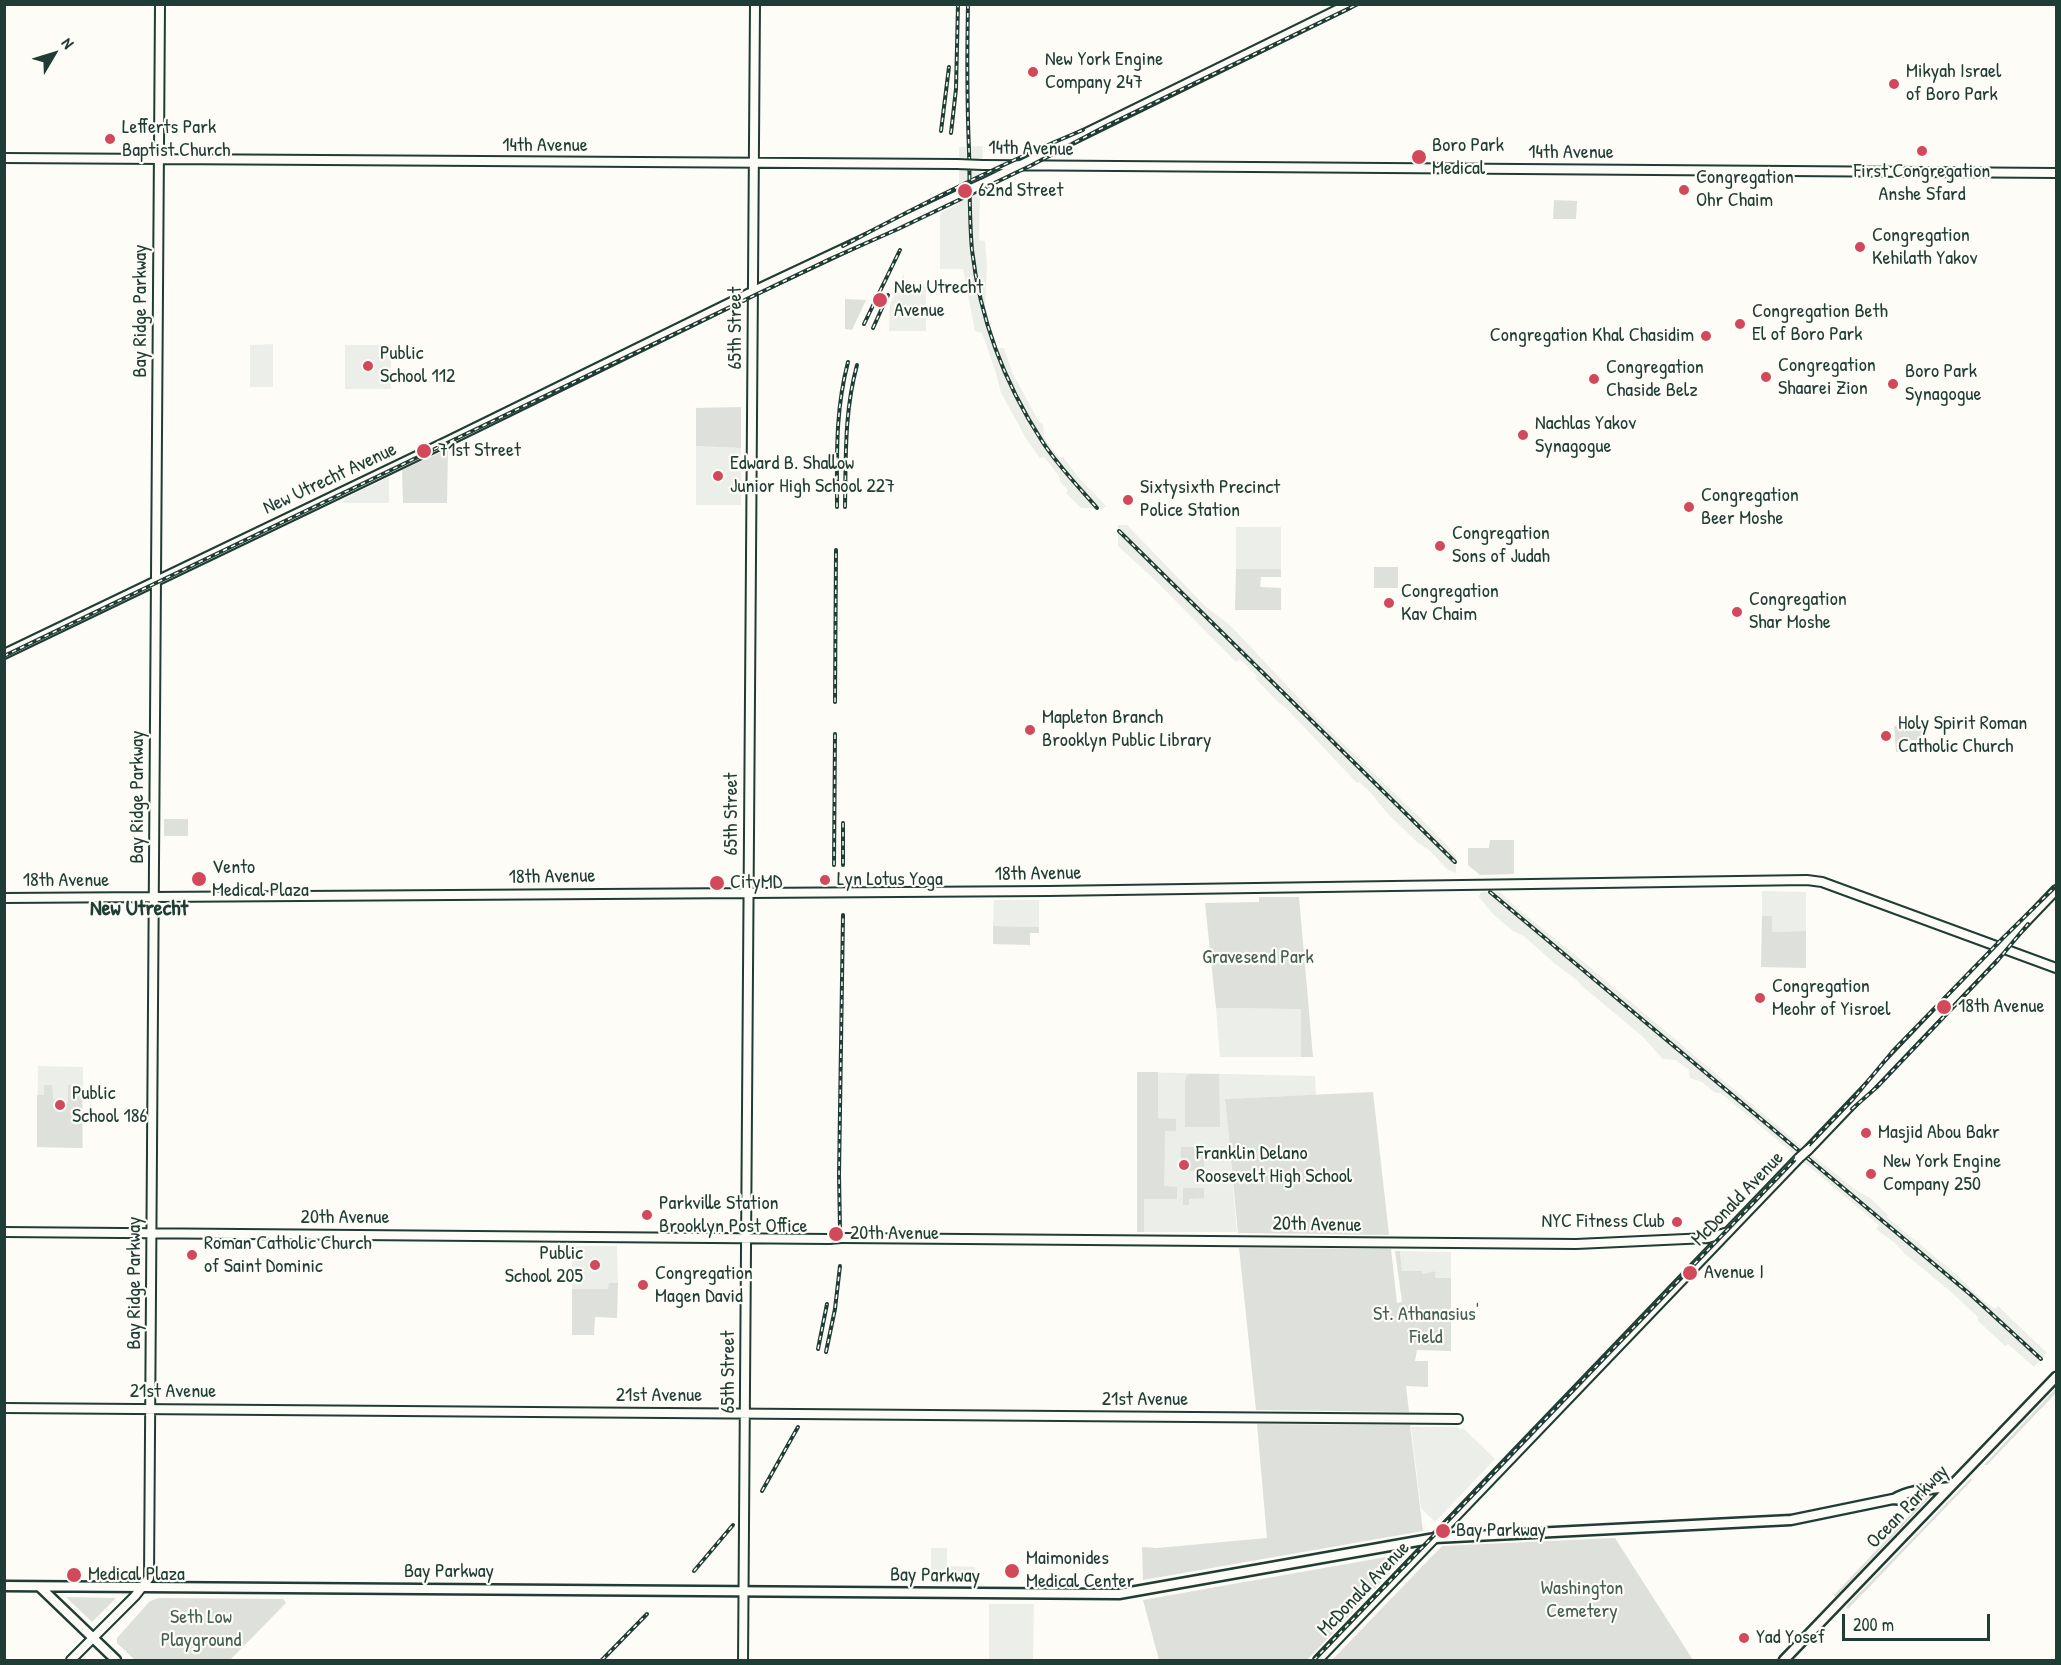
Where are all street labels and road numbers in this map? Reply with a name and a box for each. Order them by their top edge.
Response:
street label: 14th Avenue [502,134,588,158]
street label: 14th Avenue [988,136,1074,162]
street label: 14th Avenue [1528,141,1614,165]
street label: Bay Ridge Parkway [129,245,153,377]
street label: 65th Street [724,287,748,369]
street label: New Utrecht Avenue [260,438,400,520]
street label: Bay Ridge Parkway [126,731,150,863]
street label: 65th Street [720,773,744,855]
street label: 18th Avenue [995,861,1081,887]
street label: 18th Avenue [509,864,595,890]
street label: 18th Avenue [23,869,109,893]
street label: McDonald Avenue [1687,1147,1789,1251]
street label: 20th Avenue [301,1206,389,1230]
street label: 20th Avenue [1272,1212,1362,1238]
street label: Bay Ridge Parkway [123,1217,147,1349]
street label: 65th Street [717,1331,741,1413]
street label: 21st Avenue [130,1380,216,1404]
street label: 21st Avenue [616,1384,702,1408]
street label: 21st Avenue [1102,1388,1188,1412]
street label: Ocean Parkway [1862,1460,1954,1554]
street label: McDonald Avenue [1313,1537,1415,1641]
street label: Bay Parkway [404,1560,494,1584]
street label: Bay Parkway [890,1563,980,1589]

